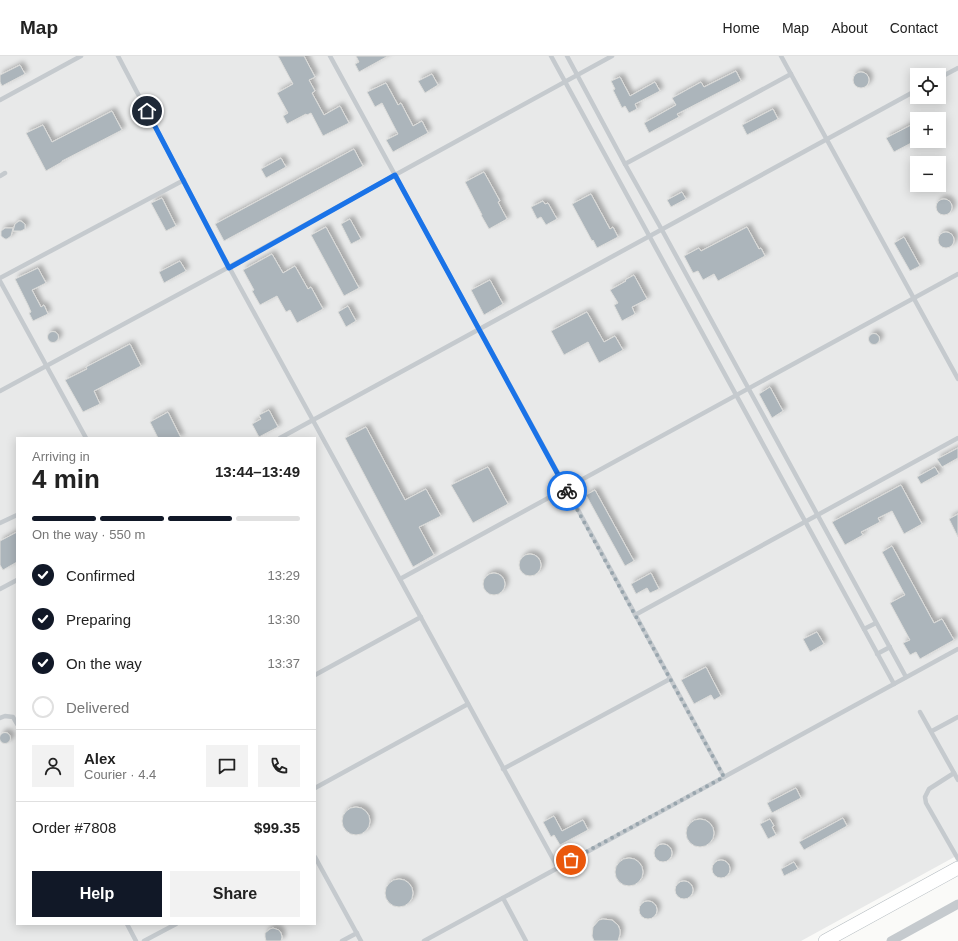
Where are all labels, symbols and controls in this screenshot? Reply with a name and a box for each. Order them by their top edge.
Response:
text: Map [20,17,58,38]
text: Home [723,20,760,36]
text: Map [782,20,809,36]
text: About [831,20,868,36]
text: Contact [890,20,938,36]
map controls [910,68,946,192]
button: locate [910,68,946,104]
pin [130,94,164,128]
icon: home [136,100,158,122]
button: + [910,112,946,148]
button: − [910,156,946,192]
text: Arriving in [32,449,90,464]
text: 13:44–13:49 [215,463,300,480]
text: 4 min [32,464,100,494]
courier [547,471,587,511]
icon: bike [556,480,578,502]
text: On the way · 550 m [32,527,145,542]
icon: check [32,564,54,586]
text: Confirmed [66,567,135,584]
text: 13:29 [267,568,300,583]
icon: check [32,608,54,630]
text: Preparing [66,611,131,628]
text: 13:30 [267,612,300,627]
icon: check [32,652,54,674]
text: On the way [66,655,142,672]
text: 13:37 [267,656,300,671]
text: Delivered [66,699,129,716]
button: person [32,745,74,787]
button: chat [206,745,248,787]
button: phone [258,745,300,787]
text: Alex [84,750,116,767]
text: Courier · 4.4 [84,767,156,782]
text: Order #7808 [32,819,116,836]
text: $99.35 [254,819,300,836]
pin [554,843,588,877]
icon: bag [560,849,582,871]
button: Help [32,871,162,917]
button: Share [170,871,300,917]

